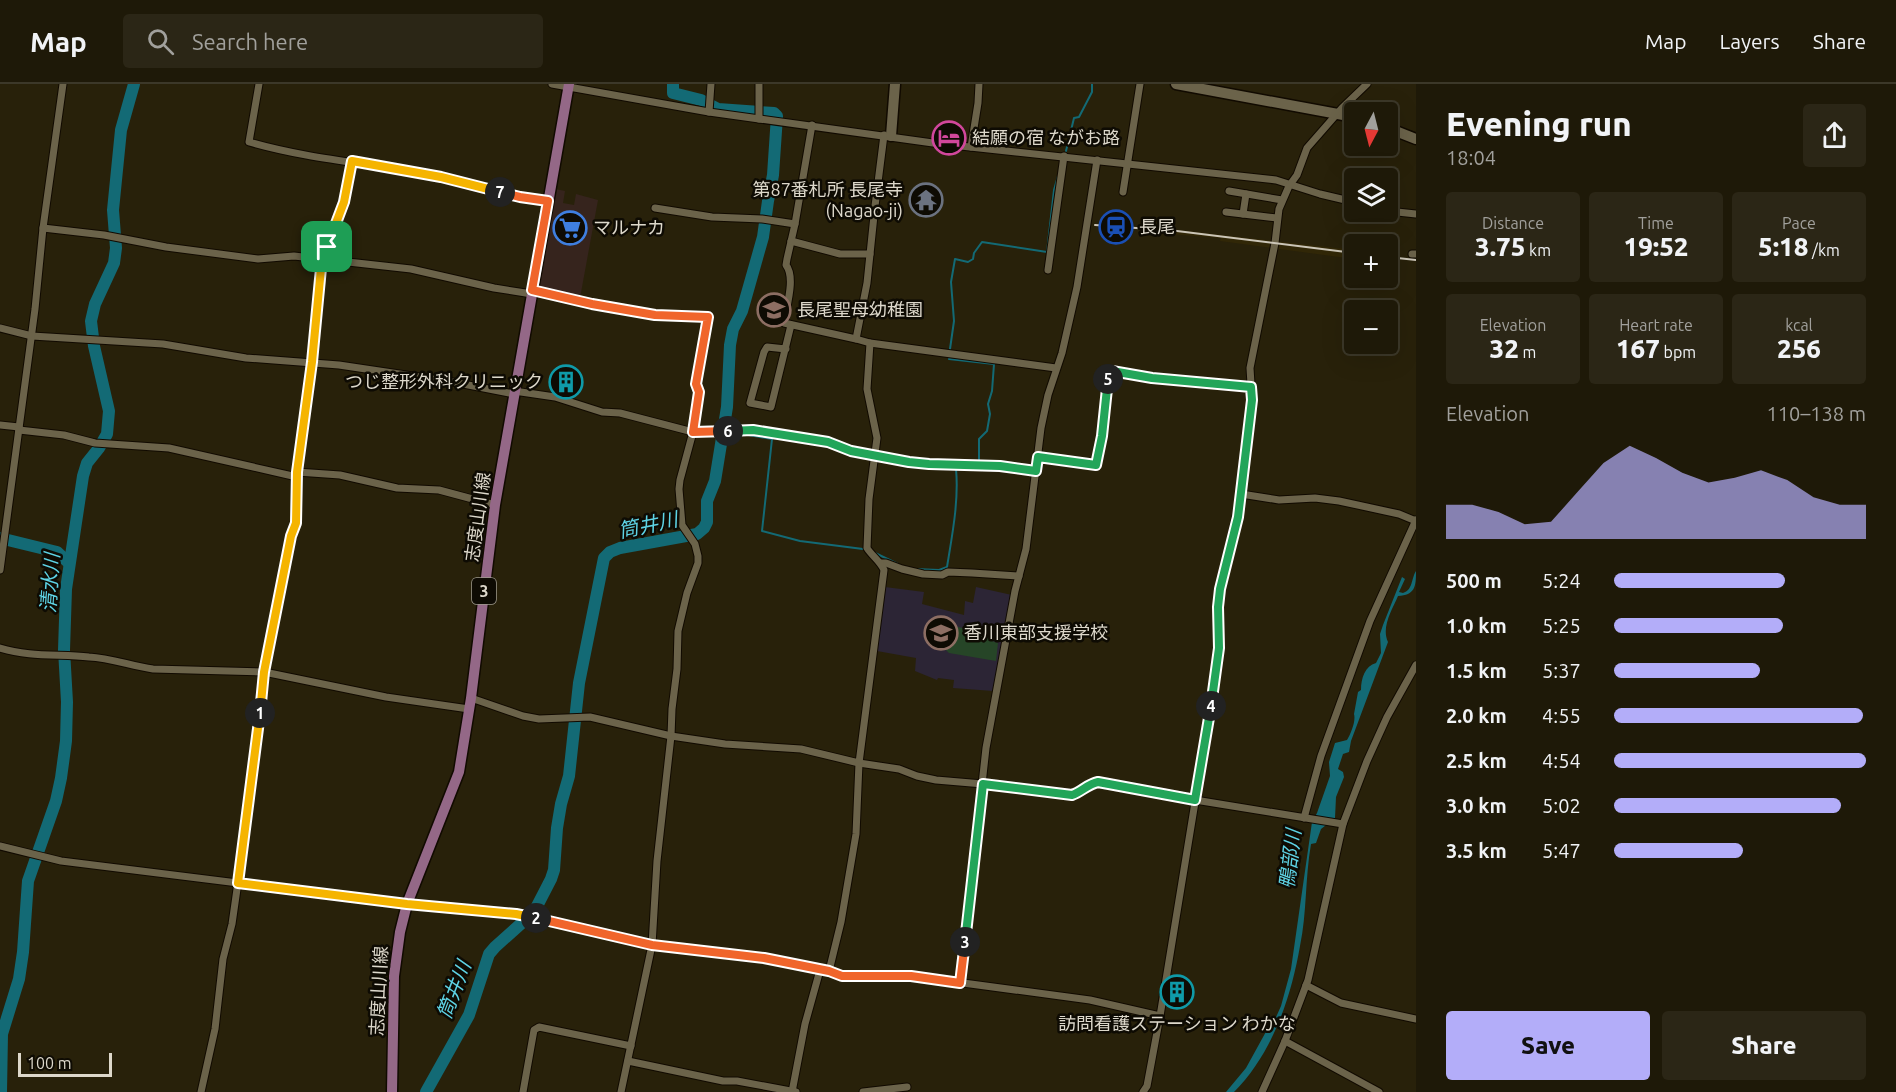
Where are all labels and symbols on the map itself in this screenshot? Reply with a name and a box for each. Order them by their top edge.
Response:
north arrow [1344,102,1398,156]
hotel icon: 結願の宿 ながお路 [931,120,967,156]
place label: 結願の宿 ながお路 [972,127,1120,147]
pin: 7 [485,177,515,207]
place label: 第87番札所 長尾寺 (Nagao-ji) [753,179,903,221]
temple icon: 第87番札所 長尾寺 (Nagao-ji) [908,182,944,218]
station icon: 長尾 [1098,209,1134,245]
supermarket icon: マルナカ [552,210,588,246]
place label: 長尾 [1139,216,1175,236]
place label: マルナカ [593,217,665,237]
pin [301,221,352,272]
school or university icon: 長尾聖母幼稚園 [756,292,792,328]
place label: 長尾聖母幼稚園 [797,299,923,319]
building icon: つじ整形外科クリニック [548,364,584,400]
pin: 5 [1093,364,1123,394]
place label: つじ整形外科クリニック [345,371,543,391]
pin: 6 [713,416,743,446]
street label: 志度山川線 [461,471,493,563]
water label: 筒井川 [616,507,682,542]
water label: 清水川 [36,550,63,614]
road number: 3 [472,578,496,604]
school or university icon: 香川東部支援学校 [923,615,959,651]
place label: 香川東部支援学校 [964,622,1108,642]
pin: 4 [1196,691,1226,721]
pin: 1 [245,698,275,728]
water label: 鴨部川 [1274,826,1305,890]
pin: 2 [521,903,551,933]
pin: 3 [950,927,980,957]
street label: 志度山川線 [366,945,390,1036]
water label: 筒井川 [432,956,476,1022]
building icon: 訪問看護ステーション わかな [1159,974,1195,1010]
place label: 訪問看護ステーション わかな [1058,1013,1296,1033]
scale bar [18,1050,112,1078]

